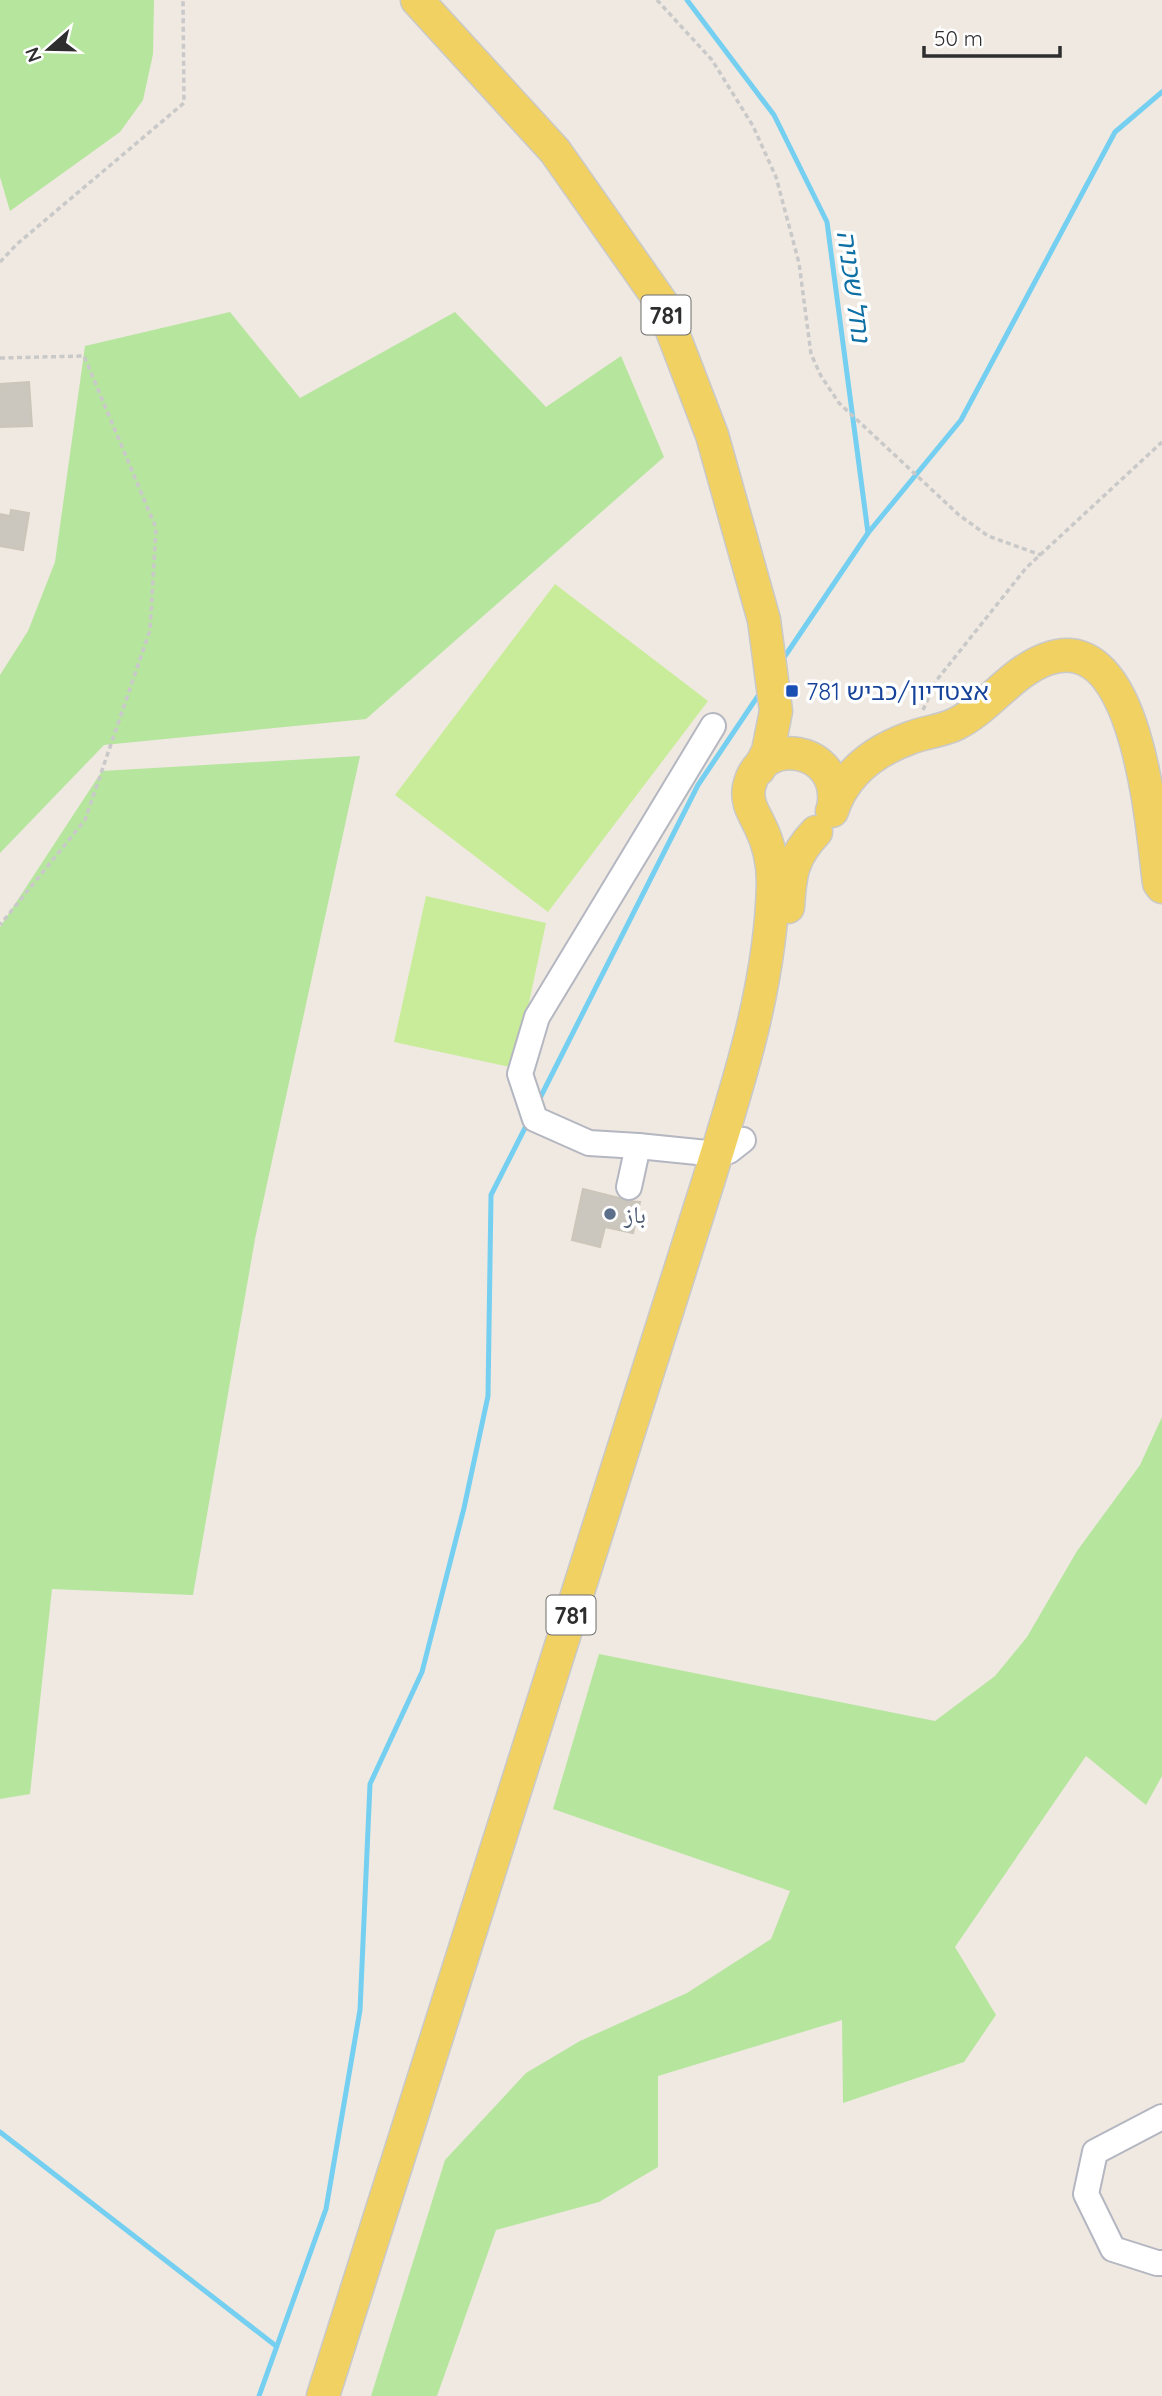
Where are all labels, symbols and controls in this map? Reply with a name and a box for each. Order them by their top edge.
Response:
north arrow [14,14,84,84]
scale bar [924,14,1060,58]
text: 50 m [934,25,983,51]
text: N [19,44,47,65]
water label: נחל שכניה [830,228,878,346]
road number: 781 [642,296,690,334]
place label: אצטדיון/כביש 781 [806,676,989,706]
marker: אצטדיון/כביש 781 [784,683,800,699]
place label: باز [623,1199,646,1229]
marker: باز [602,1206,618,1222]
road number: 781 [546,1596,596,1634]

